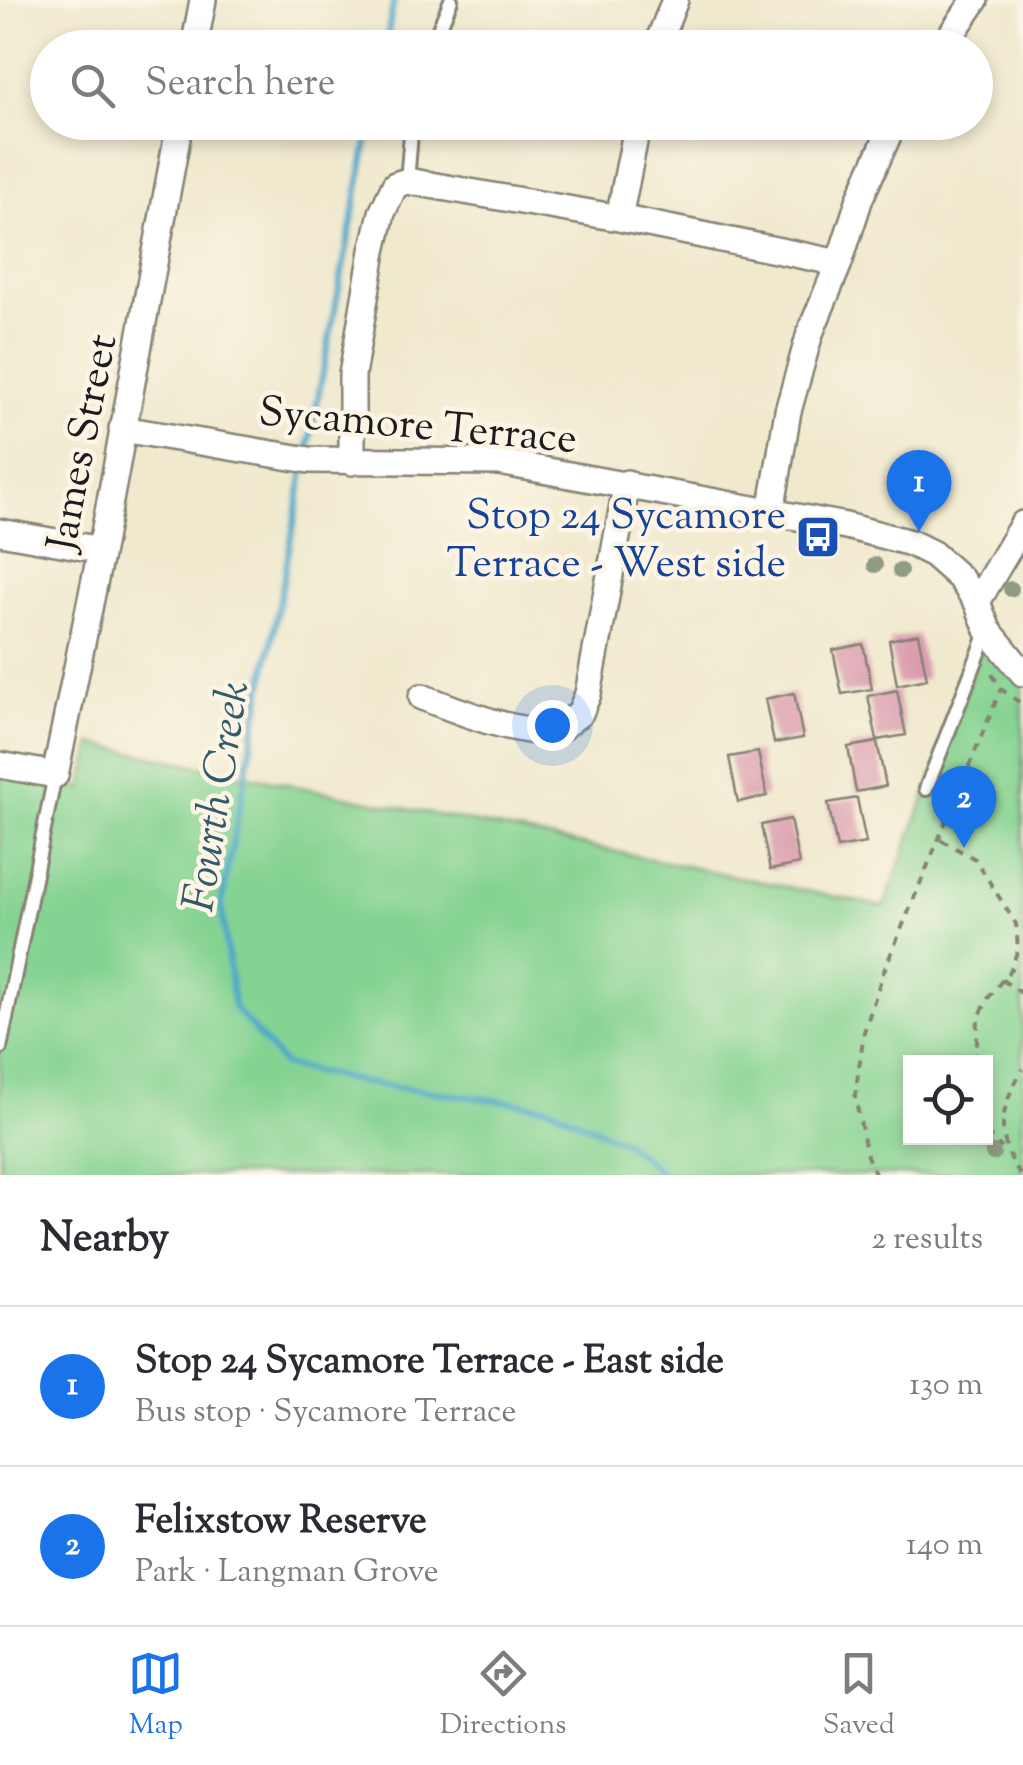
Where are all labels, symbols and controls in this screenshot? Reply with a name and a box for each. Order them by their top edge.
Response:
search box [30,30,993,140]
icon: search [65,58,120,113]
text: Search here [145,58,336,112]
street label: James Street [34,330,135,558]
street label: Sycamore Terrace [256,384,579,472]
pin: 1 [886,450,952,532]
place label: Stop 24 Sycamore Terrace - West side [447,488,786,596]
bus stop icon: Stop 24 Sycamore Terrace - West side [795,514,841,560]
water label: Fourth Creek [169,677,270,917]
your location [527,700,578,751]
pin: 2 [932,766,996,848]
map controls [903,1055,993,1145]
button: locate [903,1055,993,1145]
text: Nearby [40,1210,169,1270]
text: 2 results [871,1217,983,1263]
text: Stop 24 Sycamore Terrace - East side [135,1336,724,1390]
text: 1 [67,1363,78,1409]
text: 130 m [909,1363,983,1409]
text: Bus stop · Sycamore Terrace [135,1390,516,1436]
text: Felixstow Reserve [135,1496,427,1550]
text: 2 [65,1523,80,1569]
text: 140 m [906,1523,983,1569]
text: Park · Langman Grove [135,1550,439,1596]
tab: Map [128,1646,183,1746]
tab: Directions [440,1646,566,1746]
tab: Saved [823,1646,895,1746]

